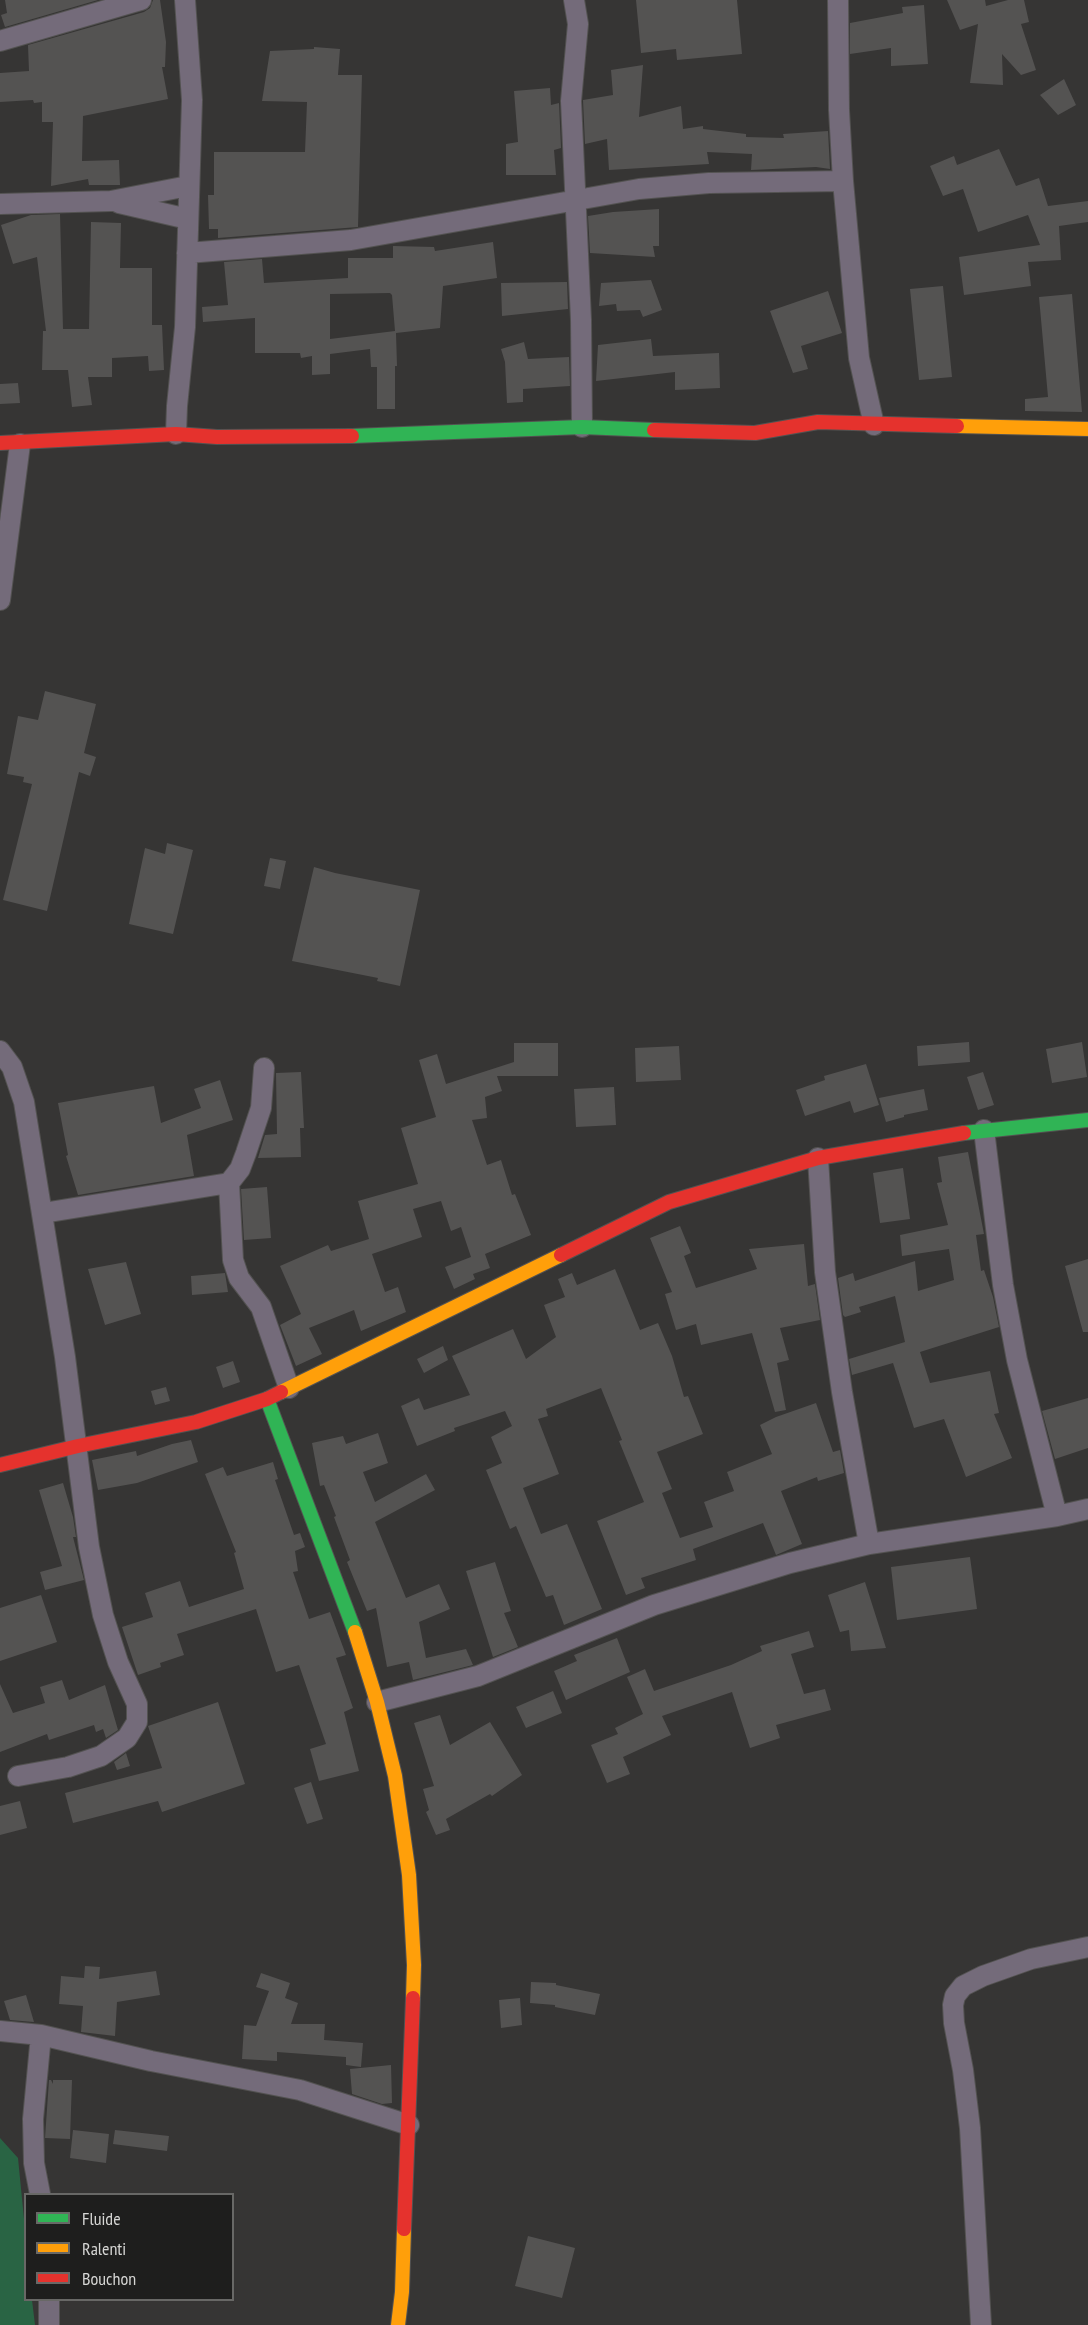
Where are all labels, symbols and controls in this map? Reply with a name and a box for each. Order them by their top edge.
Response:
legend [24,2193,234,2301]
text: Fluide [82,2207,121,2230]
text: Ralenti [82,2237,126,2260]
text: Bouchon [82,2267,136,2290]

